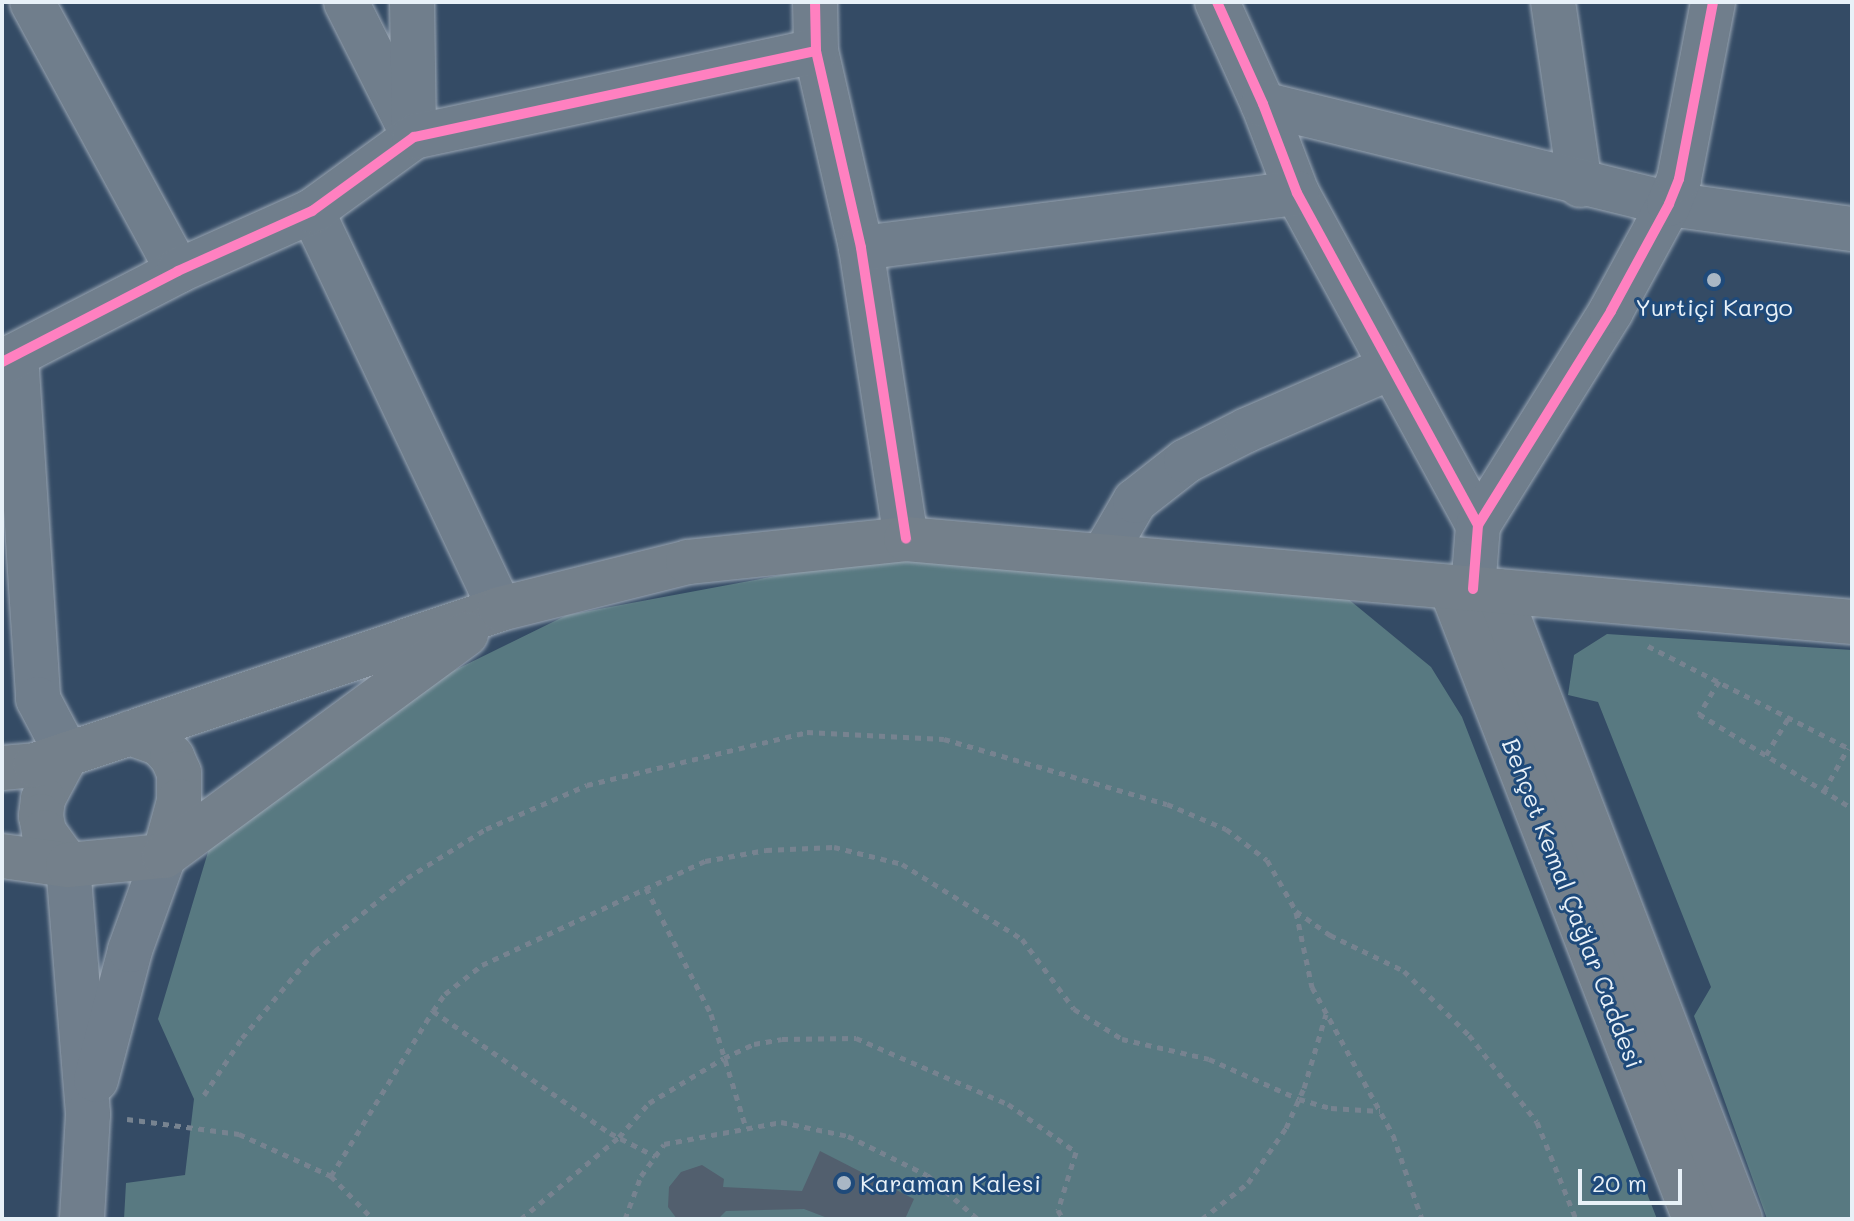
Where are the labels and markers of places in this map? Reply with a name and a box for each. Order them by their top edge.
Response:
marker: Yurtiçi Kargo [1705,271,1723,289]
place label: Yurtiçi Kargo [1635,293,1793,321]
place label: Karaman Kalesi [860,1169,1041,1197]
marker: Karaman Kalesi [835,1174,853,1192]

